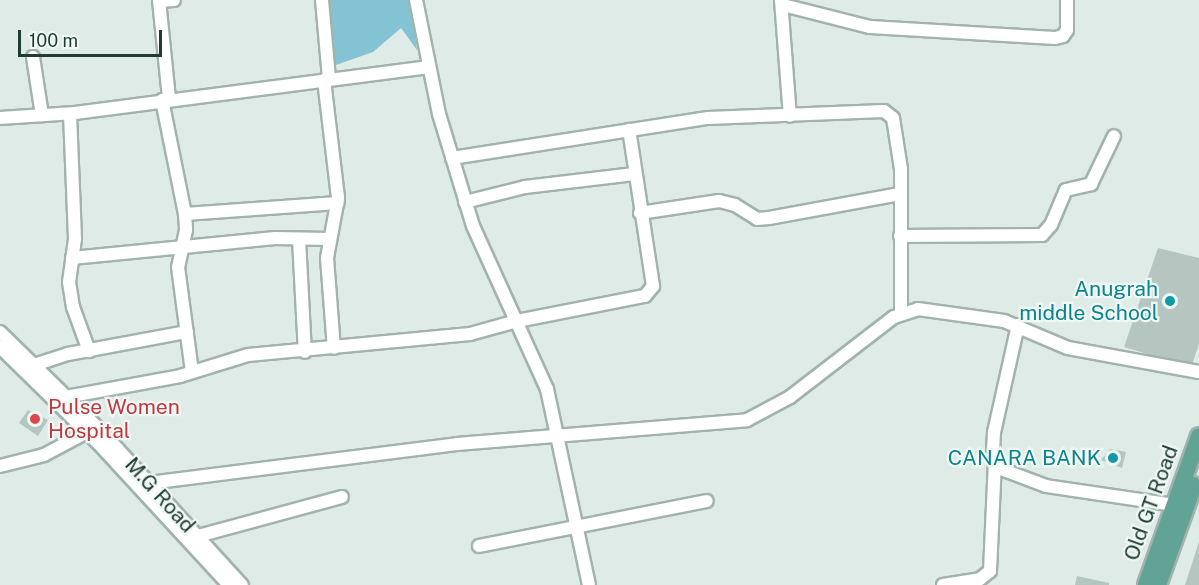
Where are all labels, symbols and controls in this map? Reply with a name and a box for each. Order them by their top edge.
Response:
scale bar [21,18,165,56]
text: 100 m [29,30,78,51]
place label: Anugrah middle School [1019,276,1158,326]
marker: Anugrah middle School [1163,294,1177,308]
place label: Pulse Women Hospital [48,394,180,444]
marker: Pulse Women Hospital [26,410,44,428]
street label: Old GT Road [1119,442,1183,564]
place label: CANARA BANK [948,445,1101,471]
marker: CANARA BANK [1106,451,1120,465]
street label: M.G Road [120,452,200,538]

